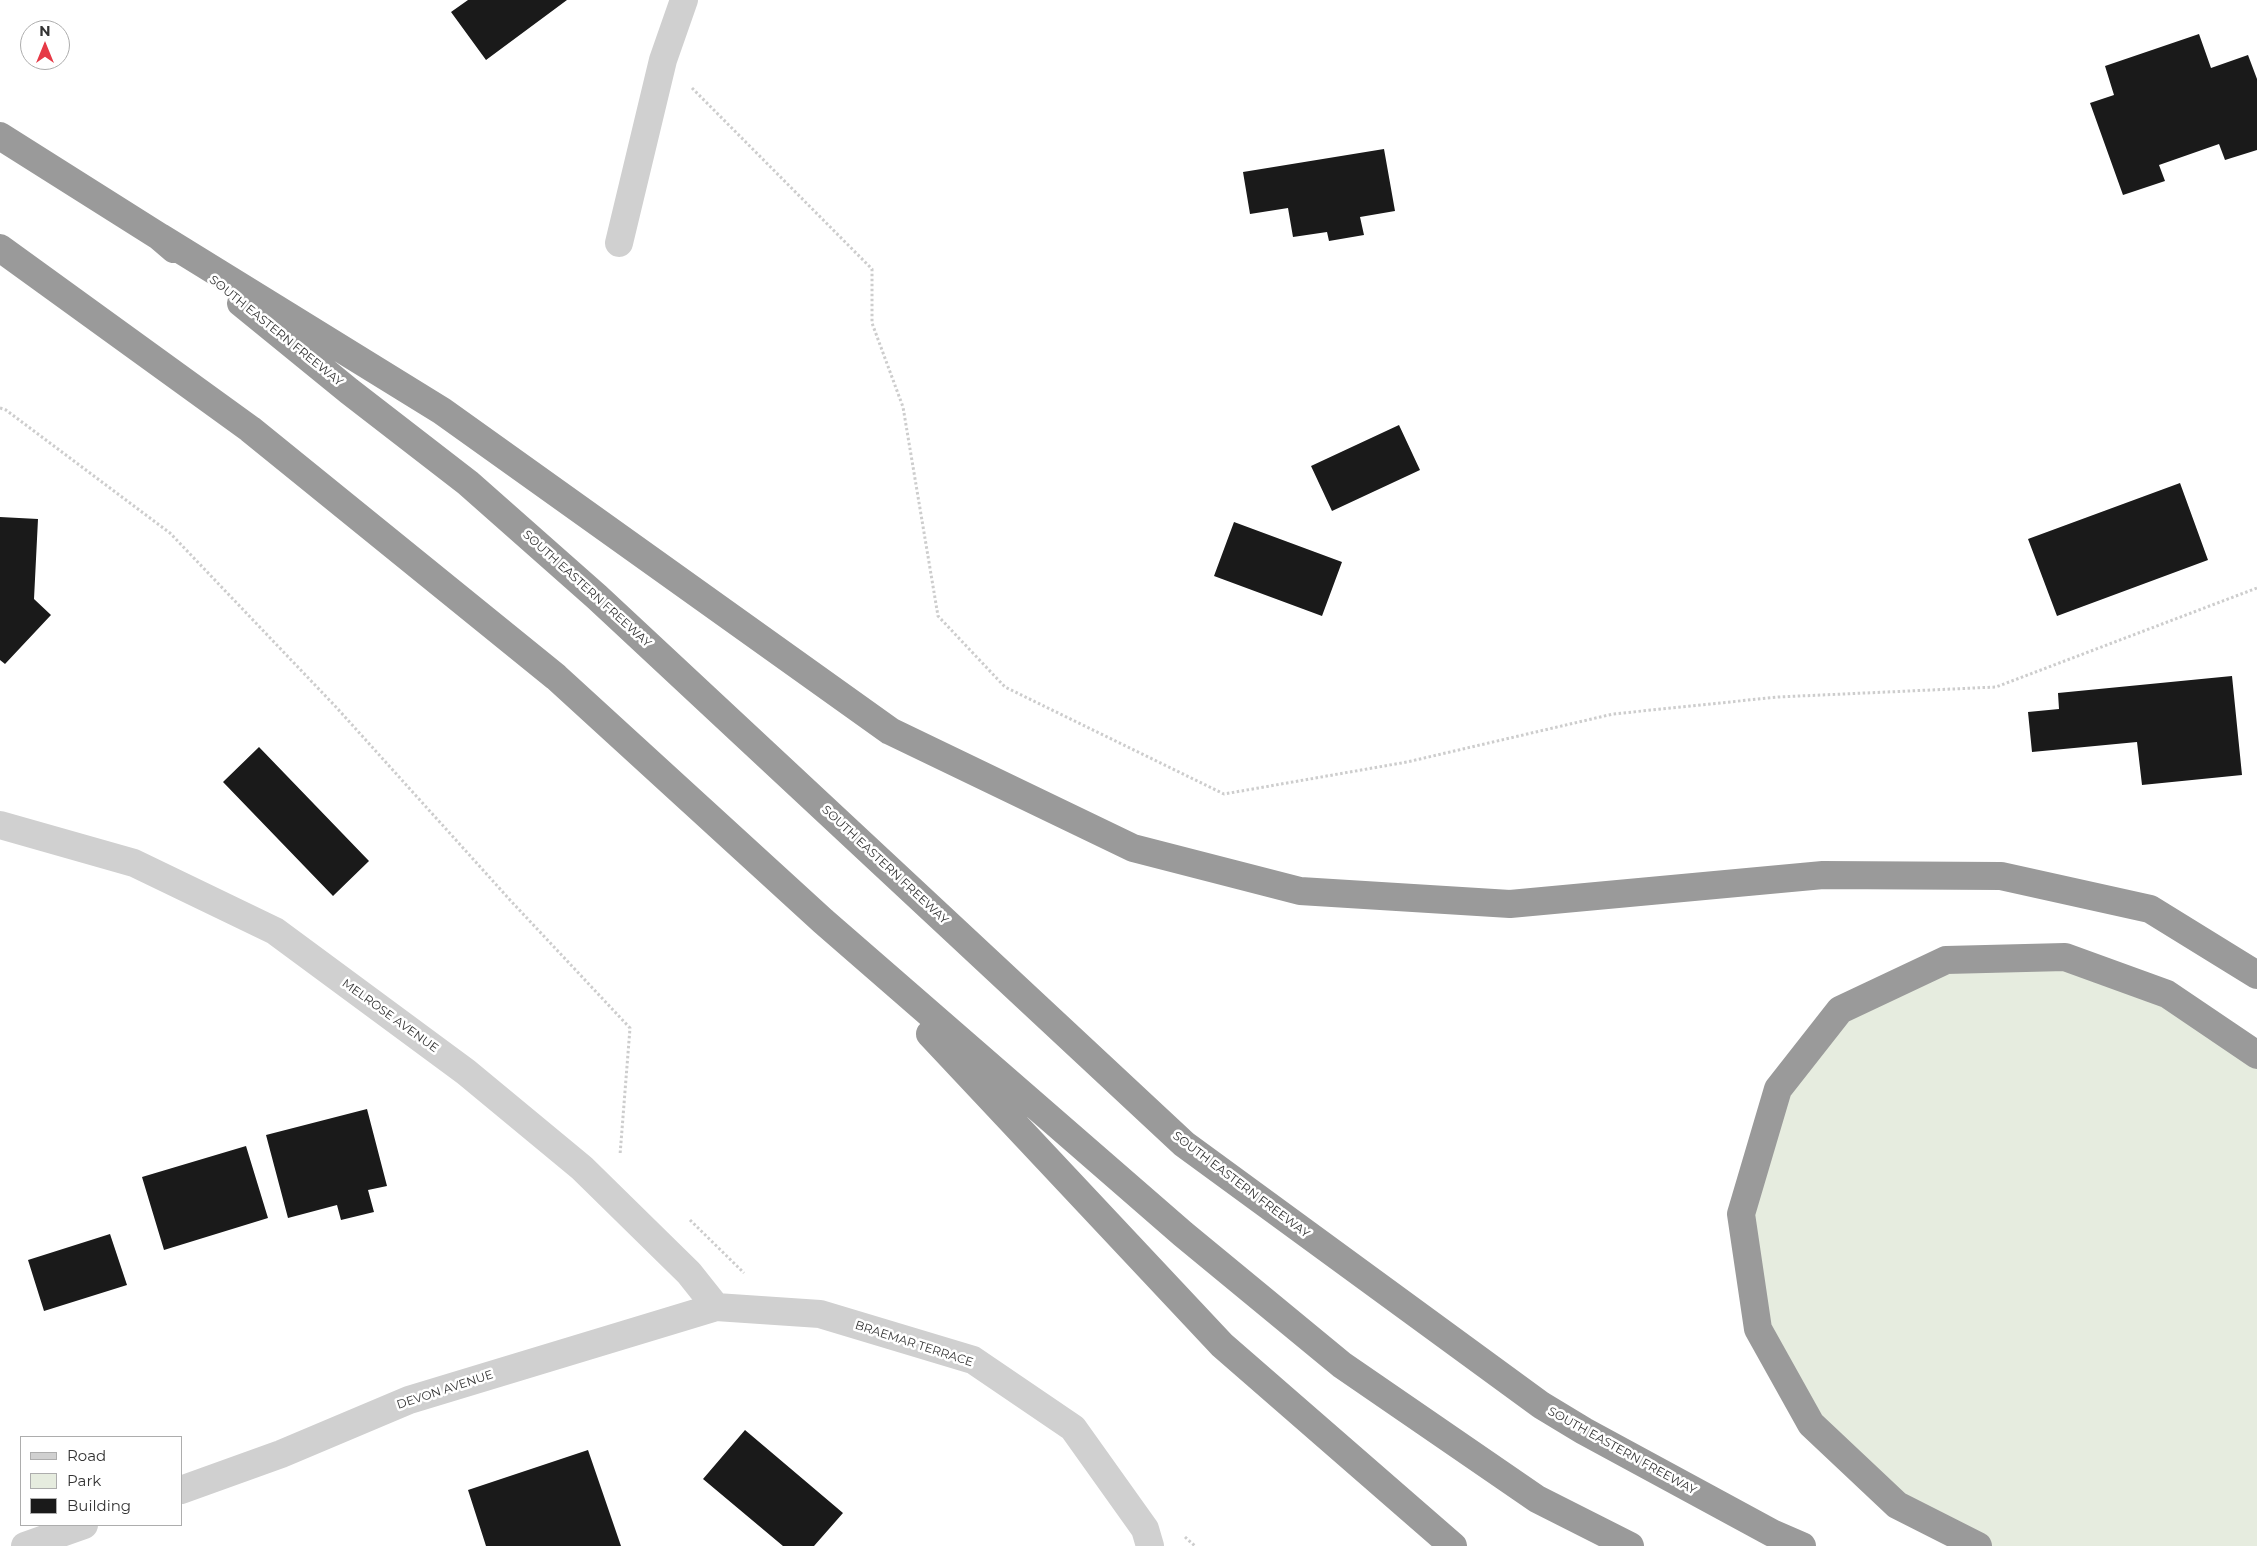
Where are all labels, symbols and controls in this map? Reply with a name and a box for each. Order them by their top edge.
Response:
north arrow [20,20,70,70]
text: N [39,22,51,40]
street label: SOUTH EASTERN FREEWAY [206,273,346,389]
street label: SOUTH EASTERN FREEWAY [520,528,654,650]
street label: SOUTH EASTERN FREEWAY [819,803,951,927]
street label: MELROSE AVENUE [339,976,441,1056]
street label: SOUTH EASTERN FREEWAY [1170,1129,1312,1241]
street label: BRAEMAR TERRACE [853,1318,975,1370]
street label: DEVON AVENUE [395,1368,495,1412]
street label: SOUTH EASTERN FREEWAY [1545,1404,1699,1498]
legend [20,1436,182,1526]
text: Road [67,1446,106,1465]
text: Park [67,1471,101,1490]
text: Building [67,1496,131,1515]

